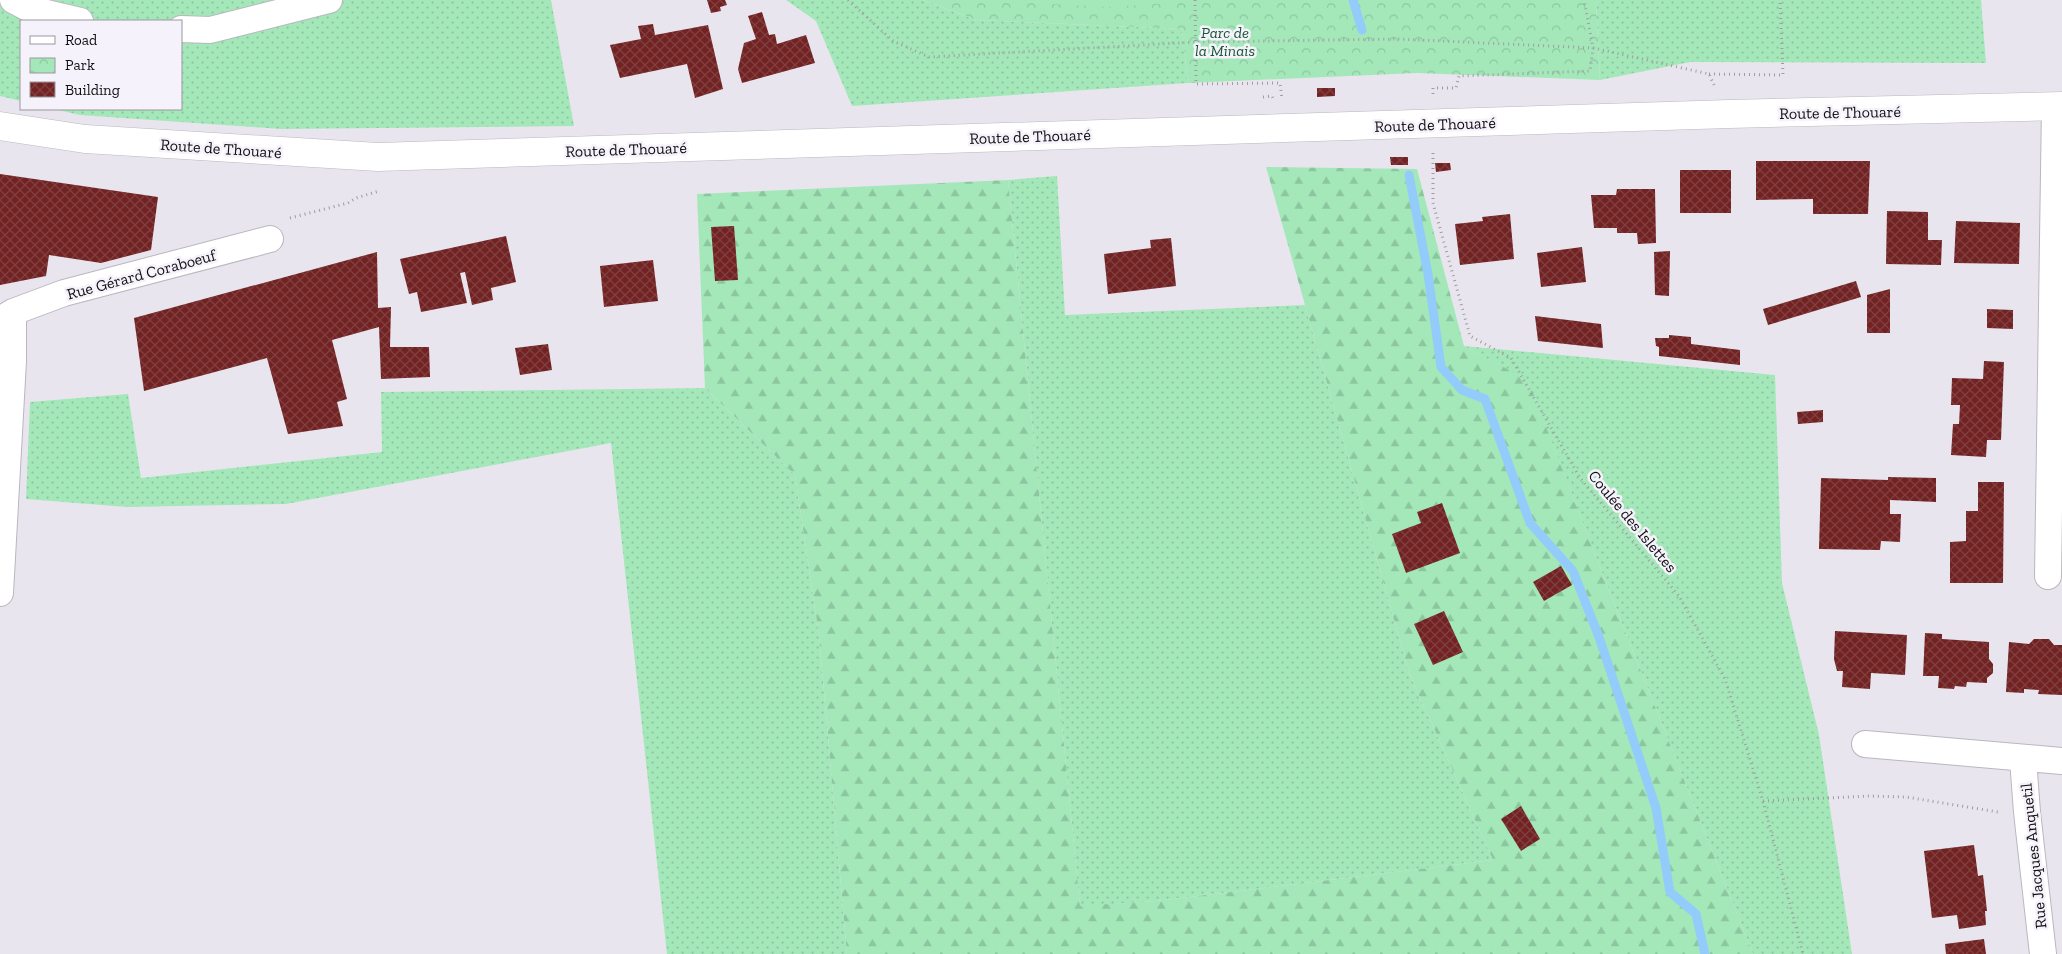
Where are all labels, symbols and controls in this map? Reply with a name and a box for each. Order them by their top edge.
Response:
legend [20,20,182,110]
park label: Parc de la Minais [1195,23,1255,60]
text: Road [65,31,98,49]
text: Park [65,56,95,74]
text: Building [65,81,120,99]
street label: Route de Thouaré [1779,102,1901,123]
street label: Route de Thouaré [1374,113,1496,136]
street label: Route de Thouaré [969,125,1091,148]
street label: Route de Thouaré [160,135,282,162]
street label: Route de Thouaré [565,138,687,161]
street label: Rue Gérard Coraboeuf [65,245,220,304]
street label: Coulée des Islettes [1584,466,1681,576]
street label: Rue Jacques Anquetil [2016,782,2051,930]

